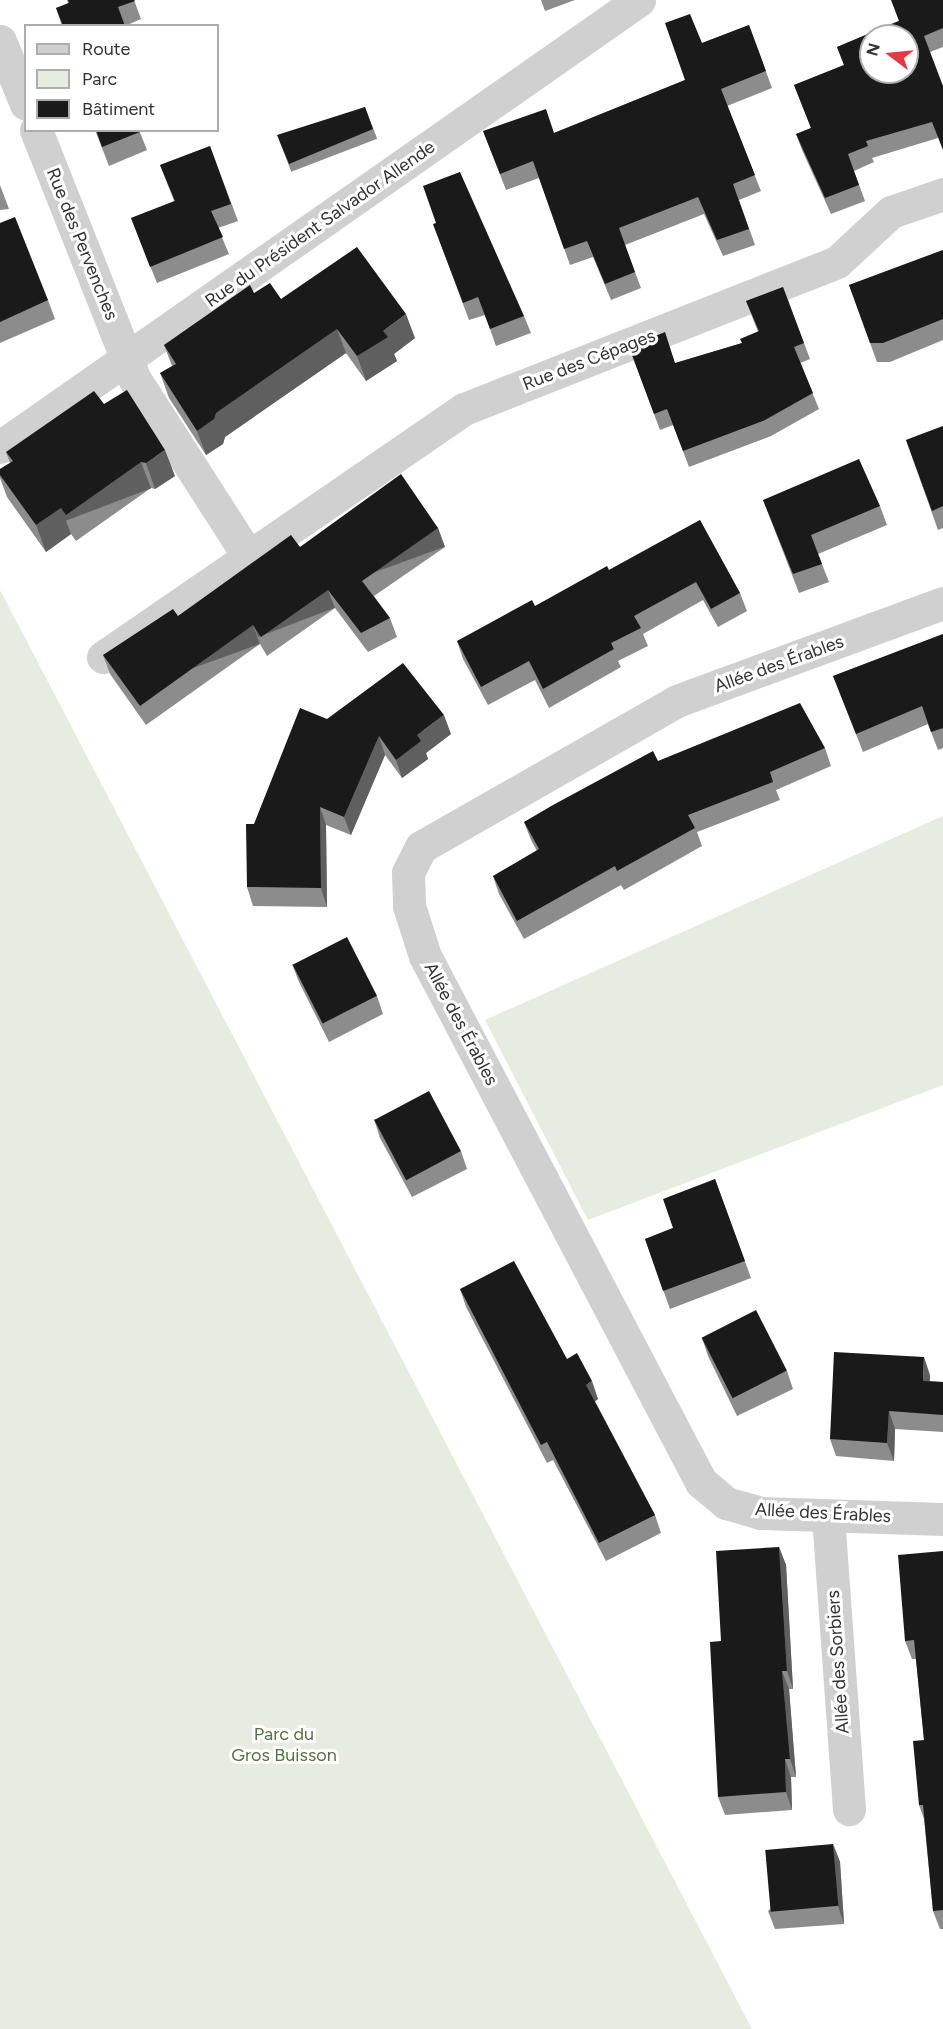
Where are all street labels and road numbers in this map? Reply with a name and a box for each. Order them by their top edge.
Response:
street label: Rue du Président Salvador Allende [201,136,439,312]
street label: Rue des Pervenches [42,165,122,323]
street label: Rue des Cépages [520,325,658,395]
street label: Allée des Érables [711,631,847,697]
street label: Allée des Érables [420,959,502,1089]
street label: Allée des Érables [754,1499,892,1527]
street label: Allée des Sorbiers [822,1589,854,1735]

